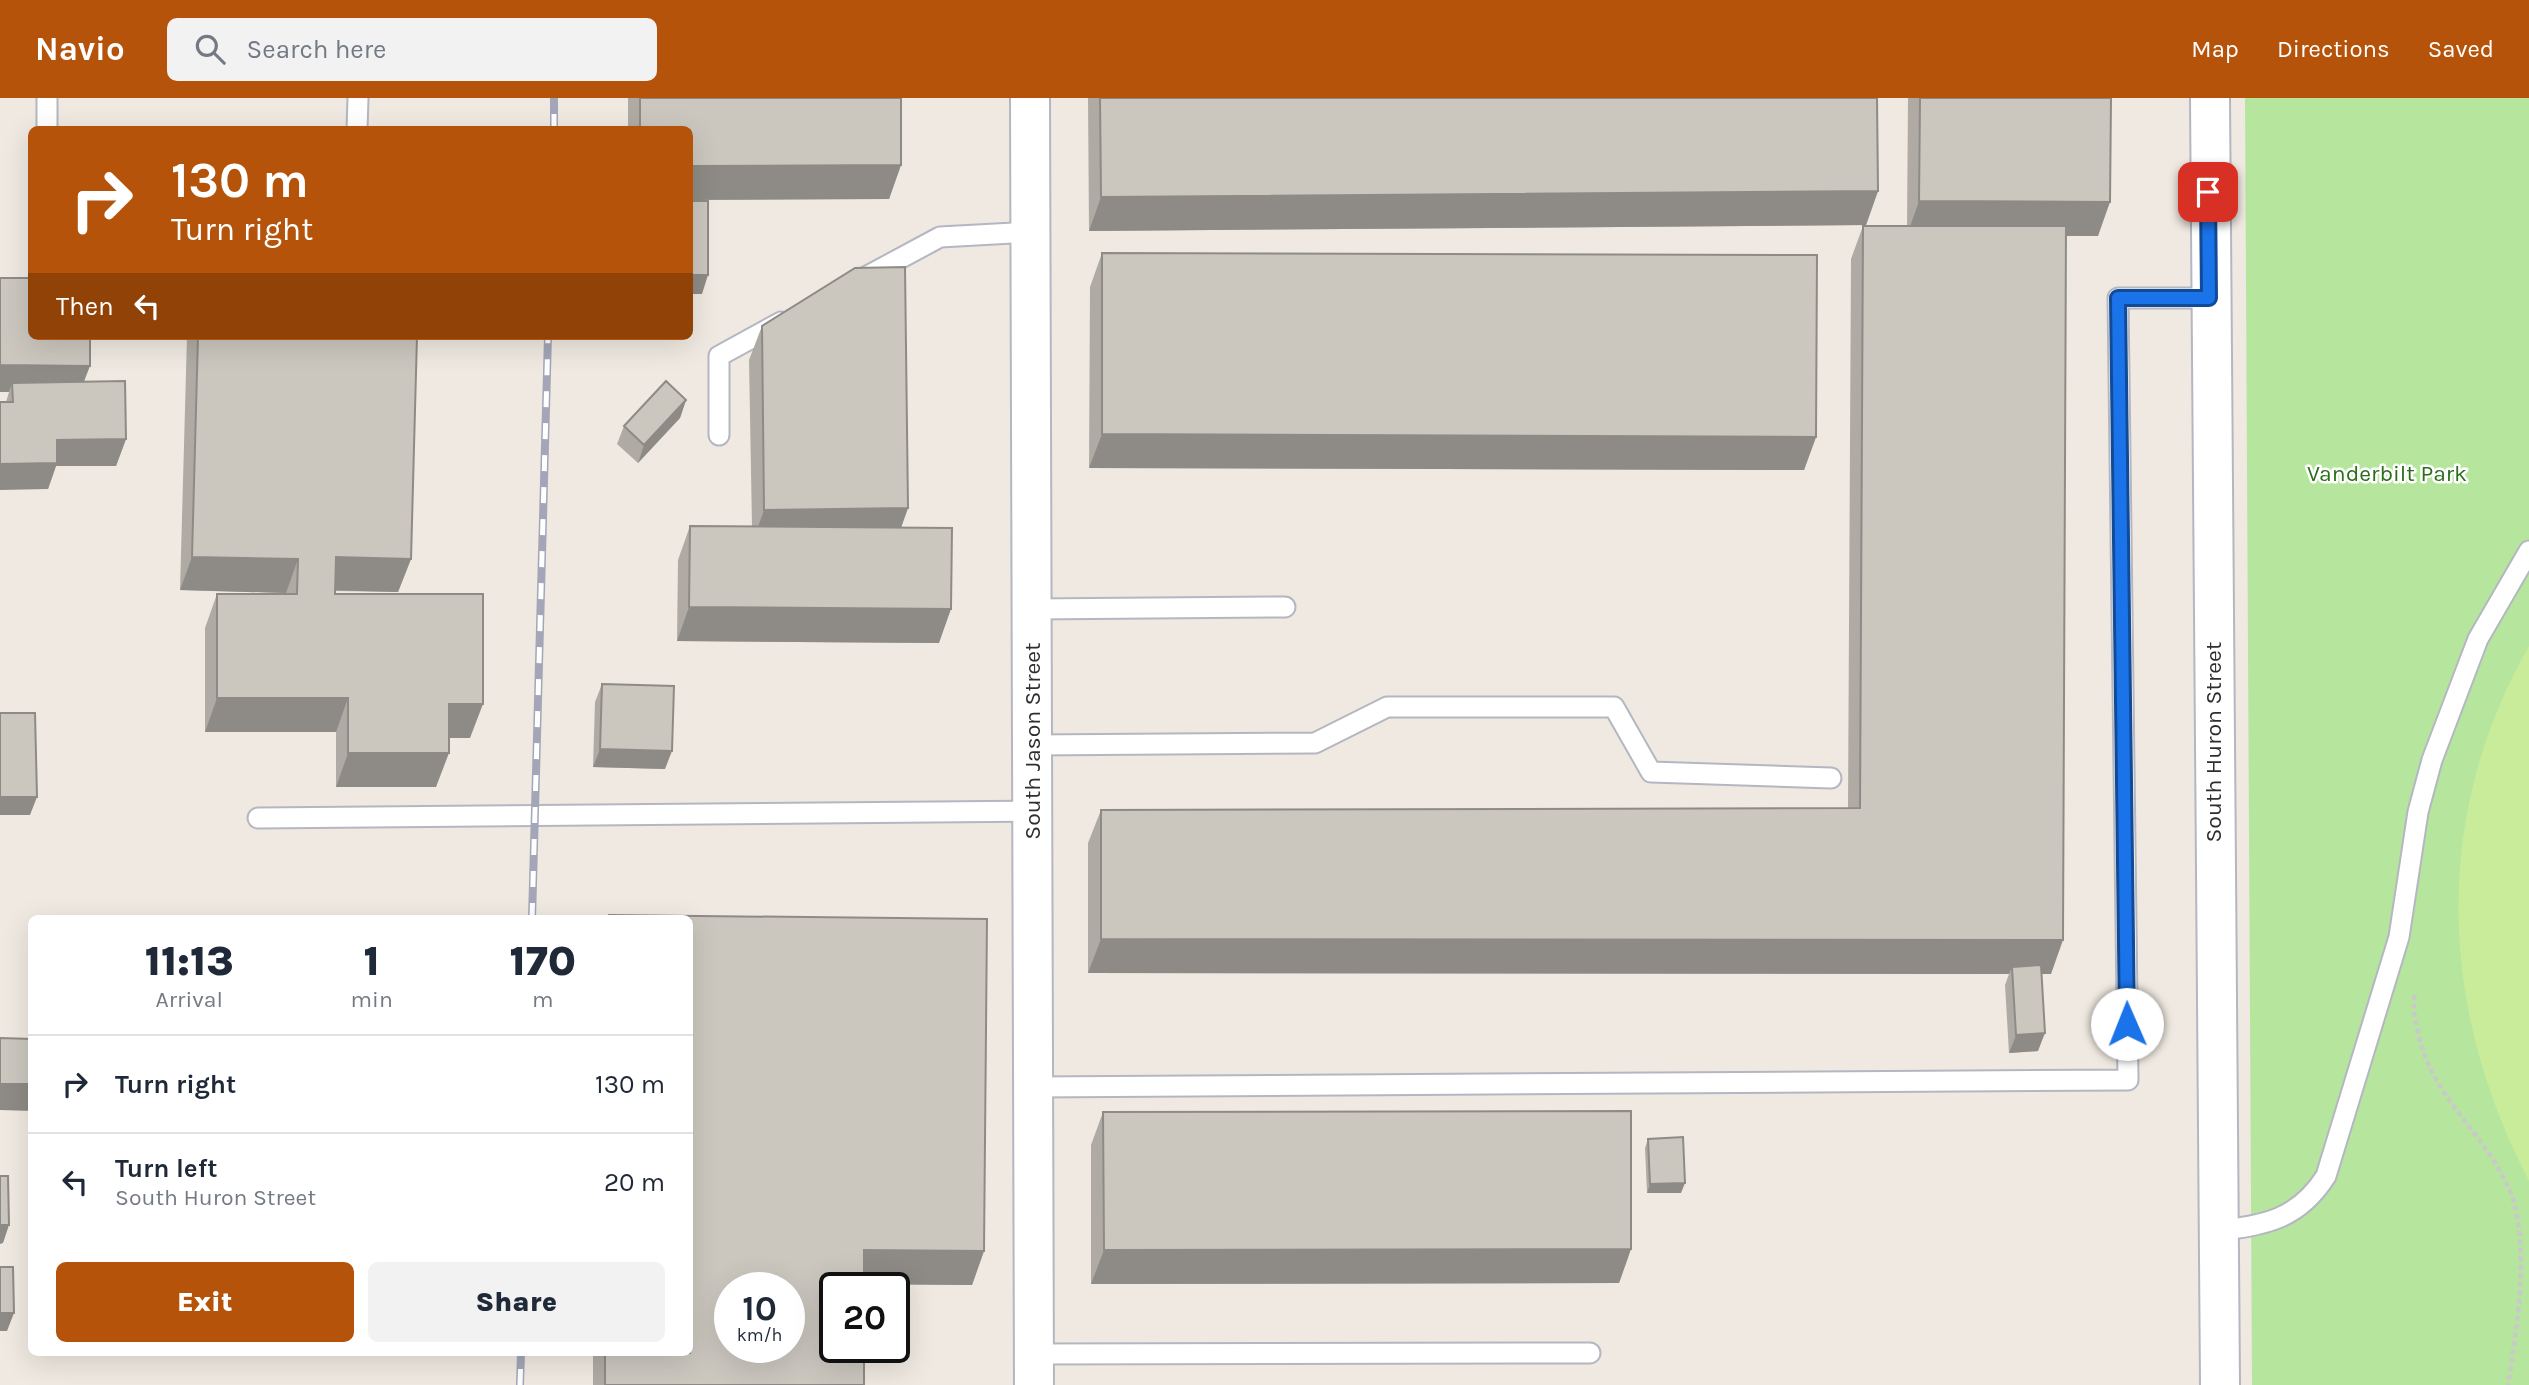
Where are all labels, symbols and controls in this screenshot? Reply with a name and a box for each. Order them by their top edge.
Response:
search box [167,18,657,81]
text: Navio [35,30,125,68]
icon: search [191,30,229,68]
text: Search here [247,34,386,65]
text: Map [2191,35,2239,63]
text: Directions [2277,35,2390,63]
text: Saved [2428,35,2494,63]
text: 130 m [171,152,309,209]
icon: right [56,154,147,245]
pin [2178,162,2238,222]
icon: arrive [2189,173,2227,211]
text: Turn right [171,211,313,248]
icon: left [128,287,166,325]
text: Then [56,291,114,322]
park label: Vanderbilt Park [2307,460,2467,487]
street label: South Huron Street [2200,641,2227,843]
street label: South Jason Street [1019,642,1046,840]
text: 11:13 [145,936,234,986]
text: 1 [364,936,380,986]
text: 170 [510,936,576,986]
text: Arrival [156,986,223,1013]
text: min [351,986,393,1013]
text: m [532,986,554,1013]
position arrow [2090,987,2164,1061]
icon: right [56,1065,94,1103]
text: Turn right [115,1069,236,1100]
text: 130 m [595,1069,665,1100]
text: Turn left [115,1153,217,1184]
icon: left [56,1163,94,1201]
text: 20 m [604,1167,665,1198]
text: South Huron Street [115,1184,316,1211]
button: Exit [56,1262,354,1342]
button: Share [368,1262,665,1342]
speed limit sign: 20 [819,1272,910,1363]
text: 10 [742,1288,777,1329]
text: km/h [737,1324,782,1346]

